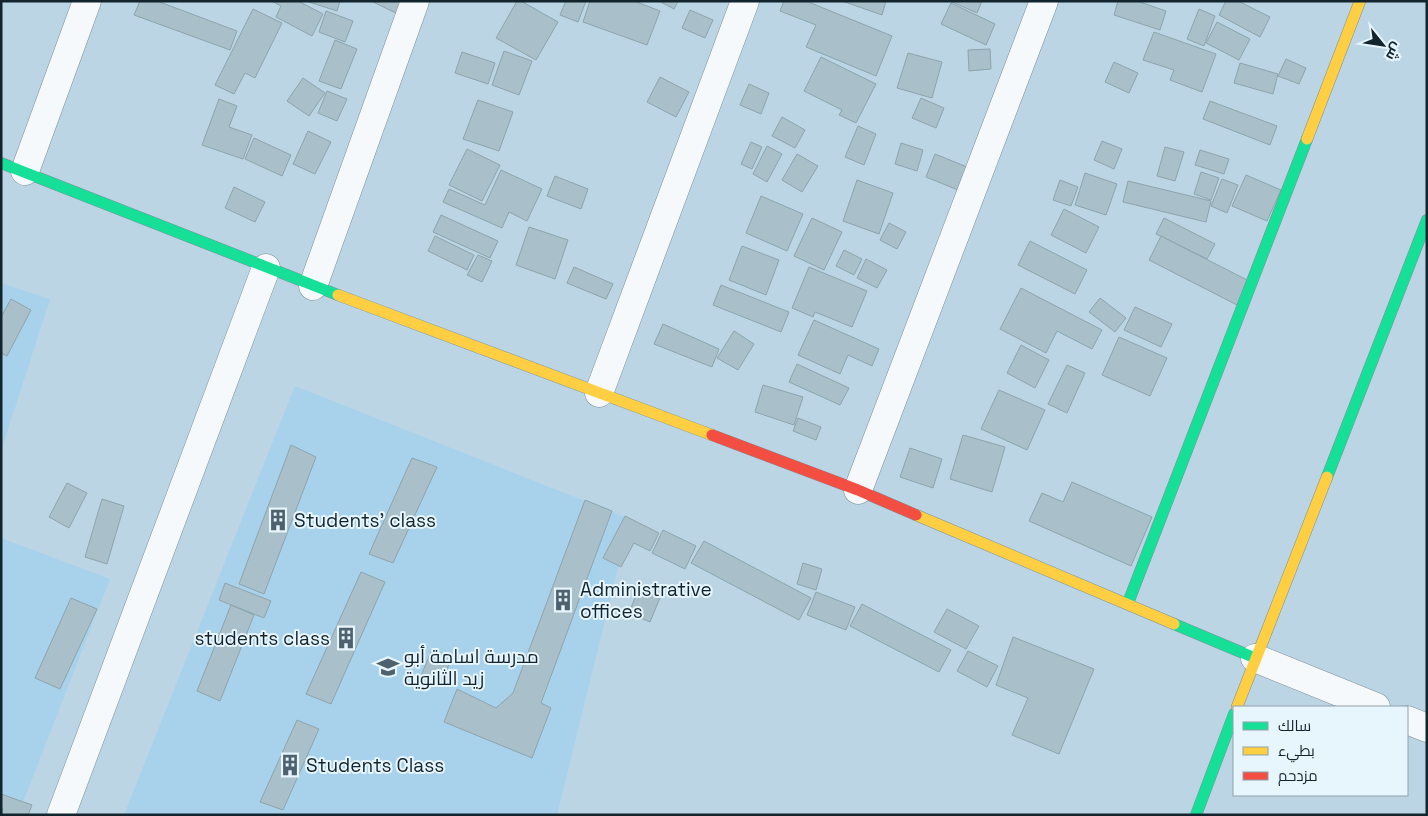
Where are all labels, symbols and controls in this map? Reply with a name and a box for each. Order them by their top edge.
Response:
north arrow [1358,20,1408,70]
text: ش [1382,39,1407,64]
building icon: Students' class [265,507,291,533]
place label: Students' class [294,508,436,533]
place label: Administrative offices [580,577,712,624]
building icon: Administrative offices [550,587,576,613]
building icon: students class [333,625,359,651]
place label: students class [194,626,330,651]
place label: مدرسة اسامة أبو زيد الثانوية [404,644,539,691]
school or university icon: مدرسة اسامة أبو زيد الثانوية [375,654,401,680]
legend [1233,706,1408,796]
text: سالك [1278,716,1311,735]
text: بطيء [1278,741,1315,763]
building icon: Students Class [277,752,303,778]
place label: Students Class [306,753,444,778]
text: مزدحم [1278,766,1318,786]

